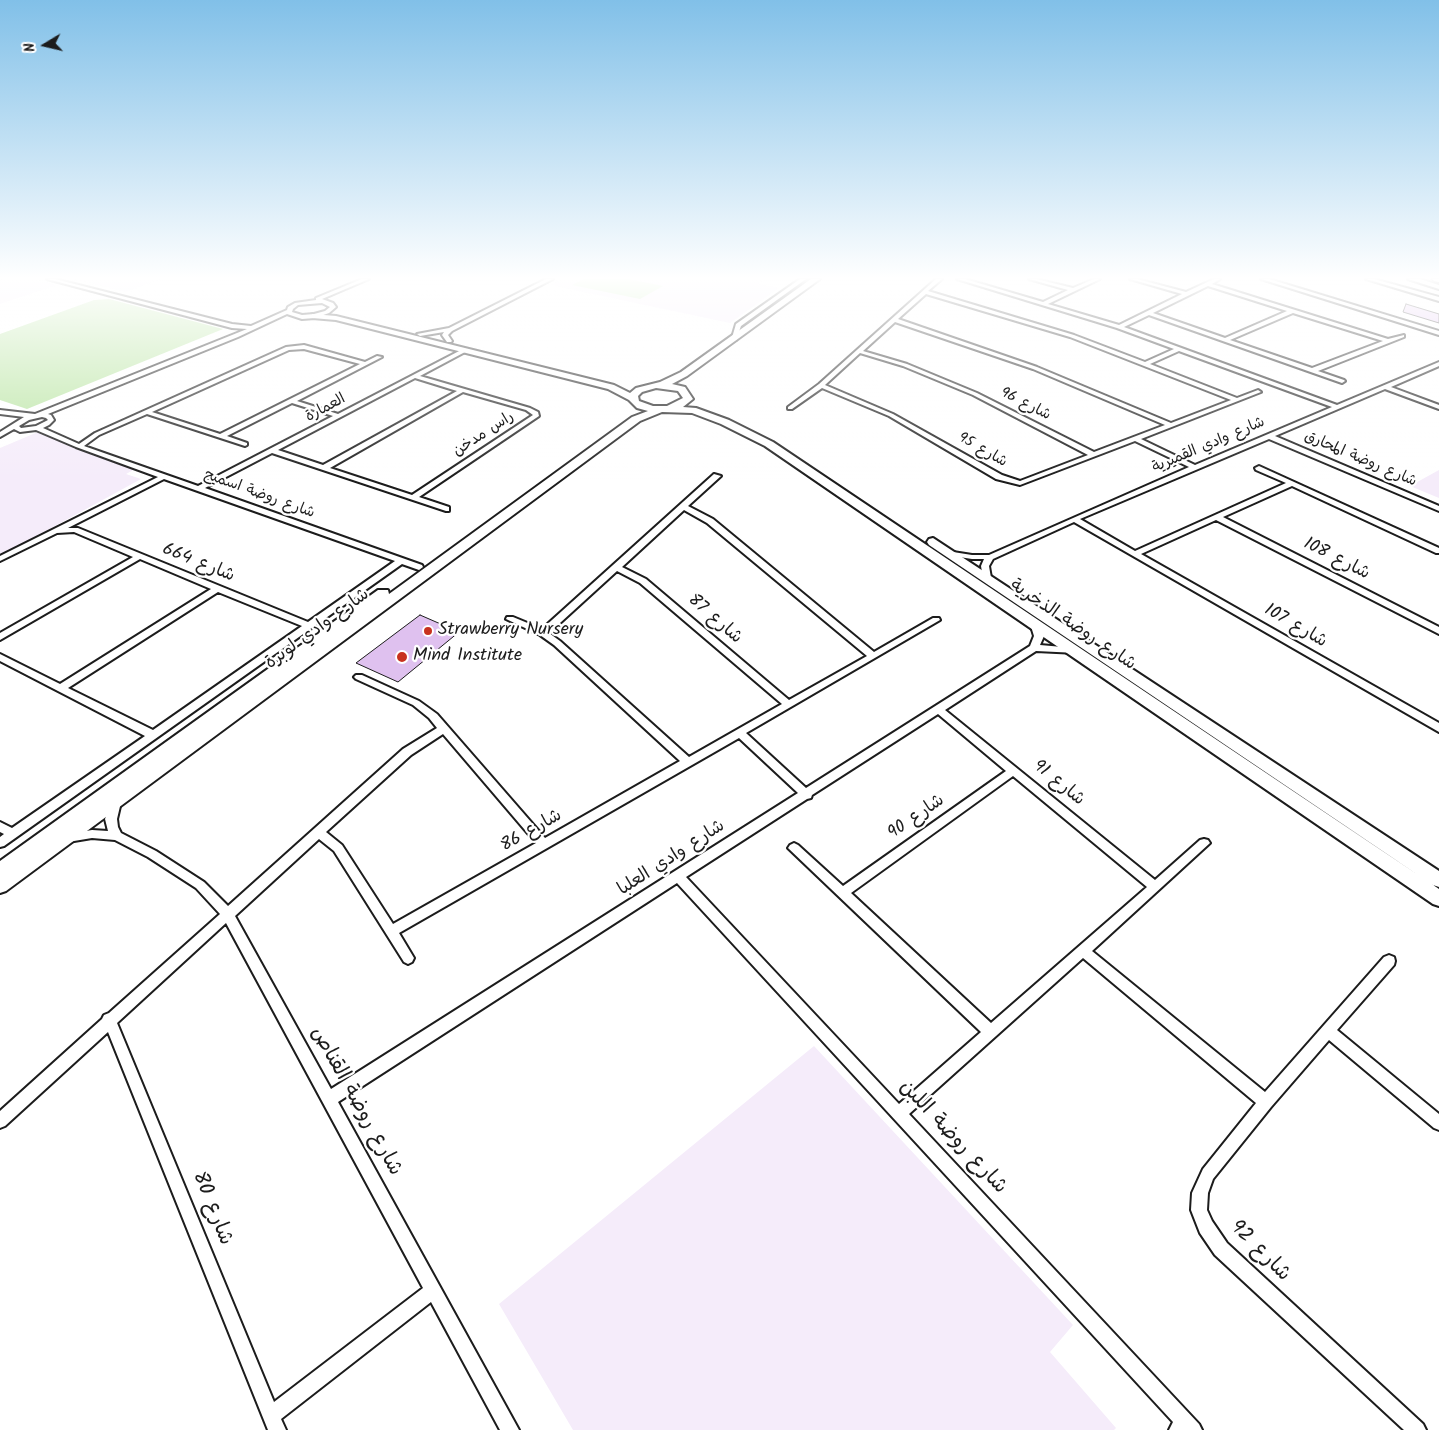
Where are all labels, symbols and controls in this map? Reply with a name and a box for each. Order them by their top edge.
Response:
north arrow [20,20,70,70]
text: N [19,41,42,53]
street label: شارع 96 [997,385,1053,425]
street label: العمارة [303,391,349,427]
street label: راس مدخن [450,409,518,461]
street label: شارع وادي القميرية [1150,414,1268,478]
street label: شارع روضة المحارق [1301,428,1419,492]
street label: شارع 95 [954,430,1010,472]
street label: شارع روضة اسميح [201,467,317,523]
street label: شارع 108 [1299,534,1373,586]
street label: شارع 664 [159,540,237,588]
street label: شارع روضة الذخرية [1005,576,1139,676]
street label: شارع وادي لوبرة [262,585,374,675]
street label: شارع 87 [682,590,746,650]
street label: شارع 107 [1260,600,1330,654]
place label: Strawberry Nursery [438,620,583,642]
marker: Strawberry Nursery [422,625,434,637]
place label: Mind Institute [413,646,522,668]
marker: Mind Institute [395,650,409,664]
street label: شارع 91 [1028,757,1088,811]
street label: شارع 90 [885,791,949,845]
street label: شارع 86 [498,806,566,858]
street label: شارع وادي العلبا [614,816,730,902]
street label: شارع روضة القناص [304,1023,406,1181]
street label: شارع روضة اللبن [893,1076,1011,1200]
street label: شارع 80 [185,1169,237,1249]
street label: شارع 92 [1223,1216,1295,1288]

